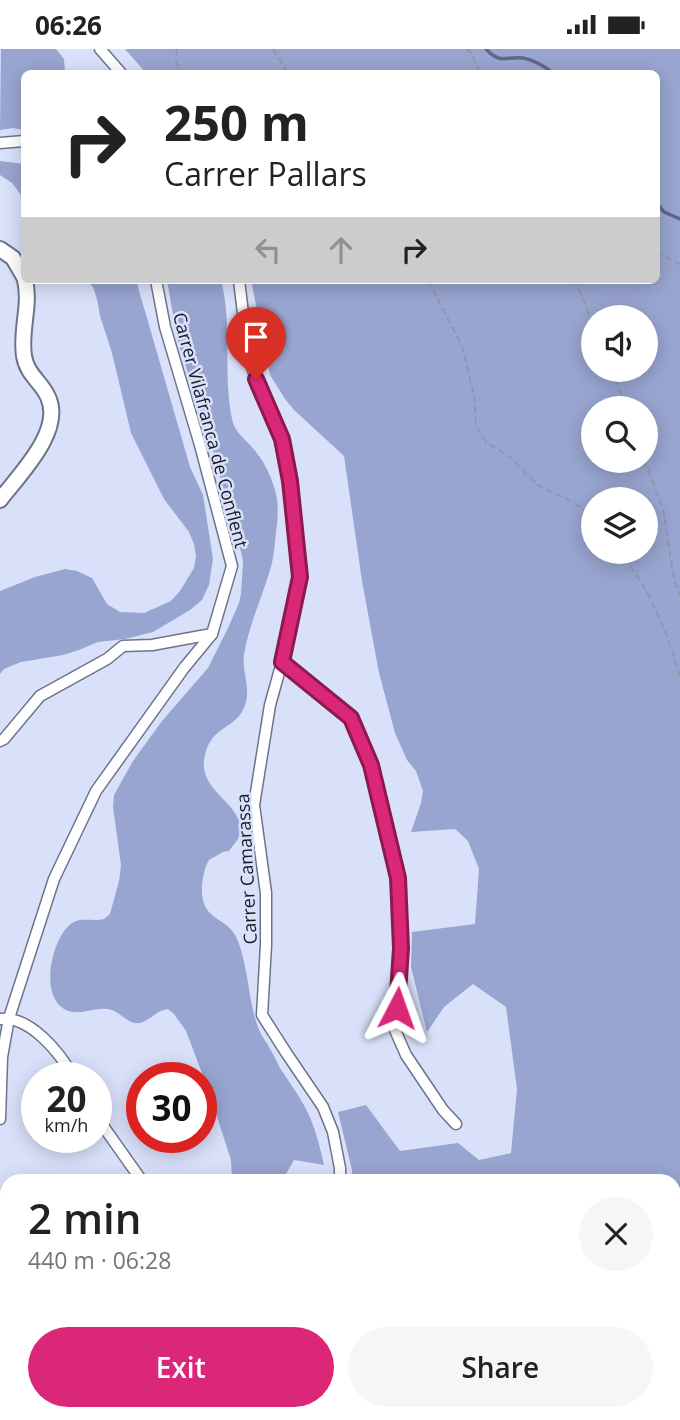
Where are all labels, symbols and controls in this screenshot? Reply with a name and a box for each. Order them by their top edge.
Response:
text: 06:26 [35,7,102,43]
text: 250 m [164,89,309,155]
icon: right [49,98,140,189]
text: Carrer Pallars [164,152,367,195]
icon: left [249,231,287,269]
icon: ahead [322,231,360,269]
icon: right [395,231,433,269]
map controls [581,305,658,564]
button: sound [581,305,658,382]
pin [226,307,286,379]
street label: Carrer Vilafranca de Conflent [168,310,254,550]
icon: arrive [237,318,275,356]
button: search [581,396,658,473]
button: layers [581,487,658,564]
street label: Carrer Camarassa [230,793,262,945]
position arrow [360,971,434,1045]
speed limit sign: 30 [126,1062,217,1153]
text: 20 [46,1075,87,1122]
text: km/h [45,1113,88,1137]
text: 2 min [28,1189,141,1246]
button: close [579,1197,653,1271]
text: 440 m · 06:28 [28,1244,171,1276]
button: Exit [28,1327,334,1407]
button: Share [348,1327,653,1407]

